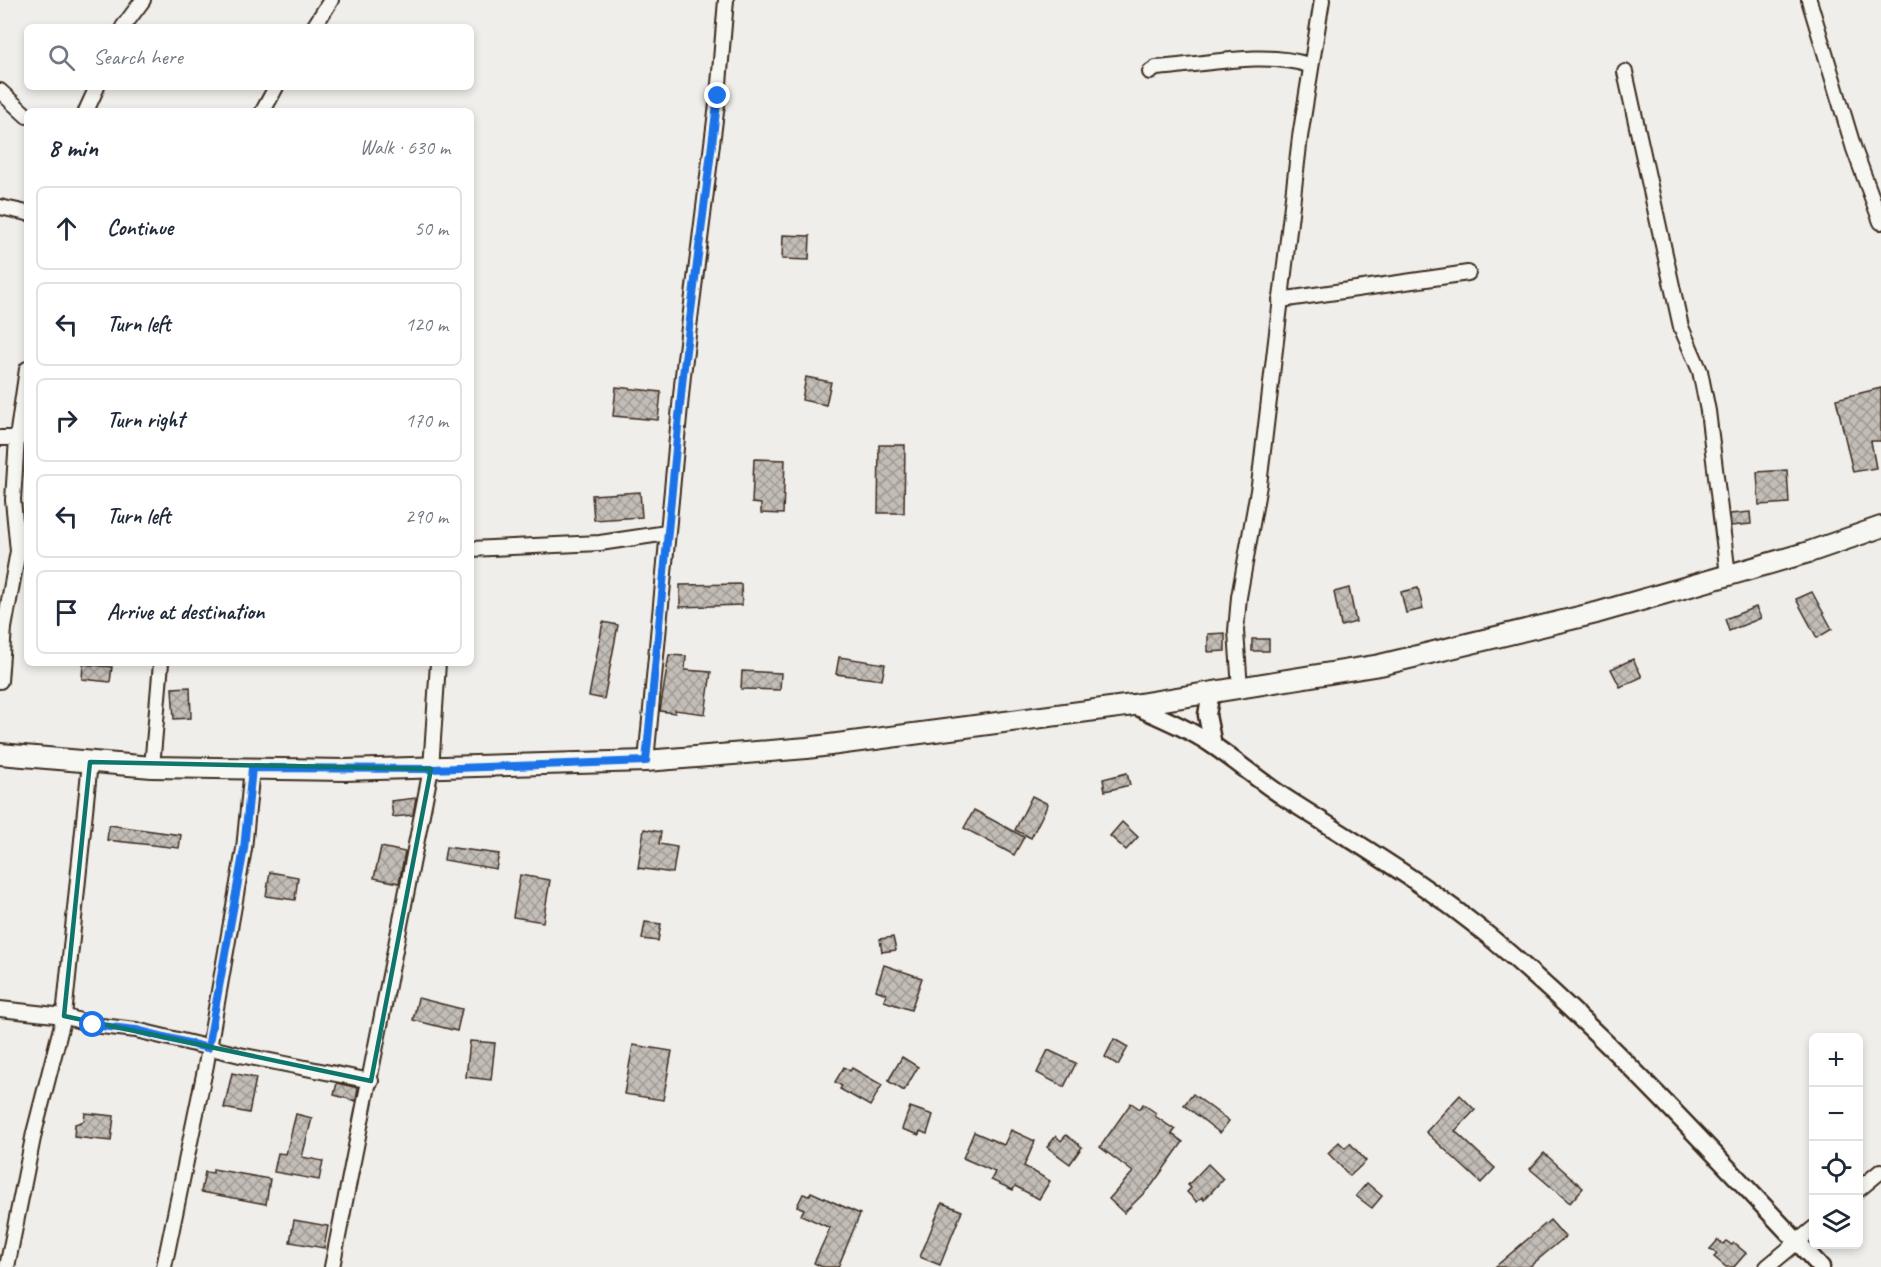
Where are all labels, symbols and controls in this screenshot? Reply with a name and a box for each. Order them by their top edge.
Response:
search box [24,24,474,90]
icon: search [45,41,78,74]
text: Search here [93,43,183,71]
route end [704,82,730,108]
text: 8 min [48,131,98,164]
text: Walk · 630 m [360,135,450,160]
icon: ahead [50,212,83,245]
text: Continue [107,214,173,242]
text: 50 m [414,216,448,241]
icon: left [50,308,83,341]
text: Turn left [107,310,171,338]
text: 120 m [405,312,448,337]
icon: right [50,404,83,437]
text: Turn right [107,406,184,434]
text: 170 m [405,408,448,433]
icon: left [50,500,83,533]
text: Turn left [107,502,171,530]
text: 290 m [405,504,448,529]
icon: arrive [50,596,83,629]
text: Arrive at destination [107,598,264,626]
route start [79,1011,105,1037]
map controls [1809,1033,1863,1249]
button: + [1809,1033,1863,1087]
button: − [1809,1087,1863,1141]
button: locate [1809,1141,1863,1195]
button: layers [1809,1195,1863,1249]

